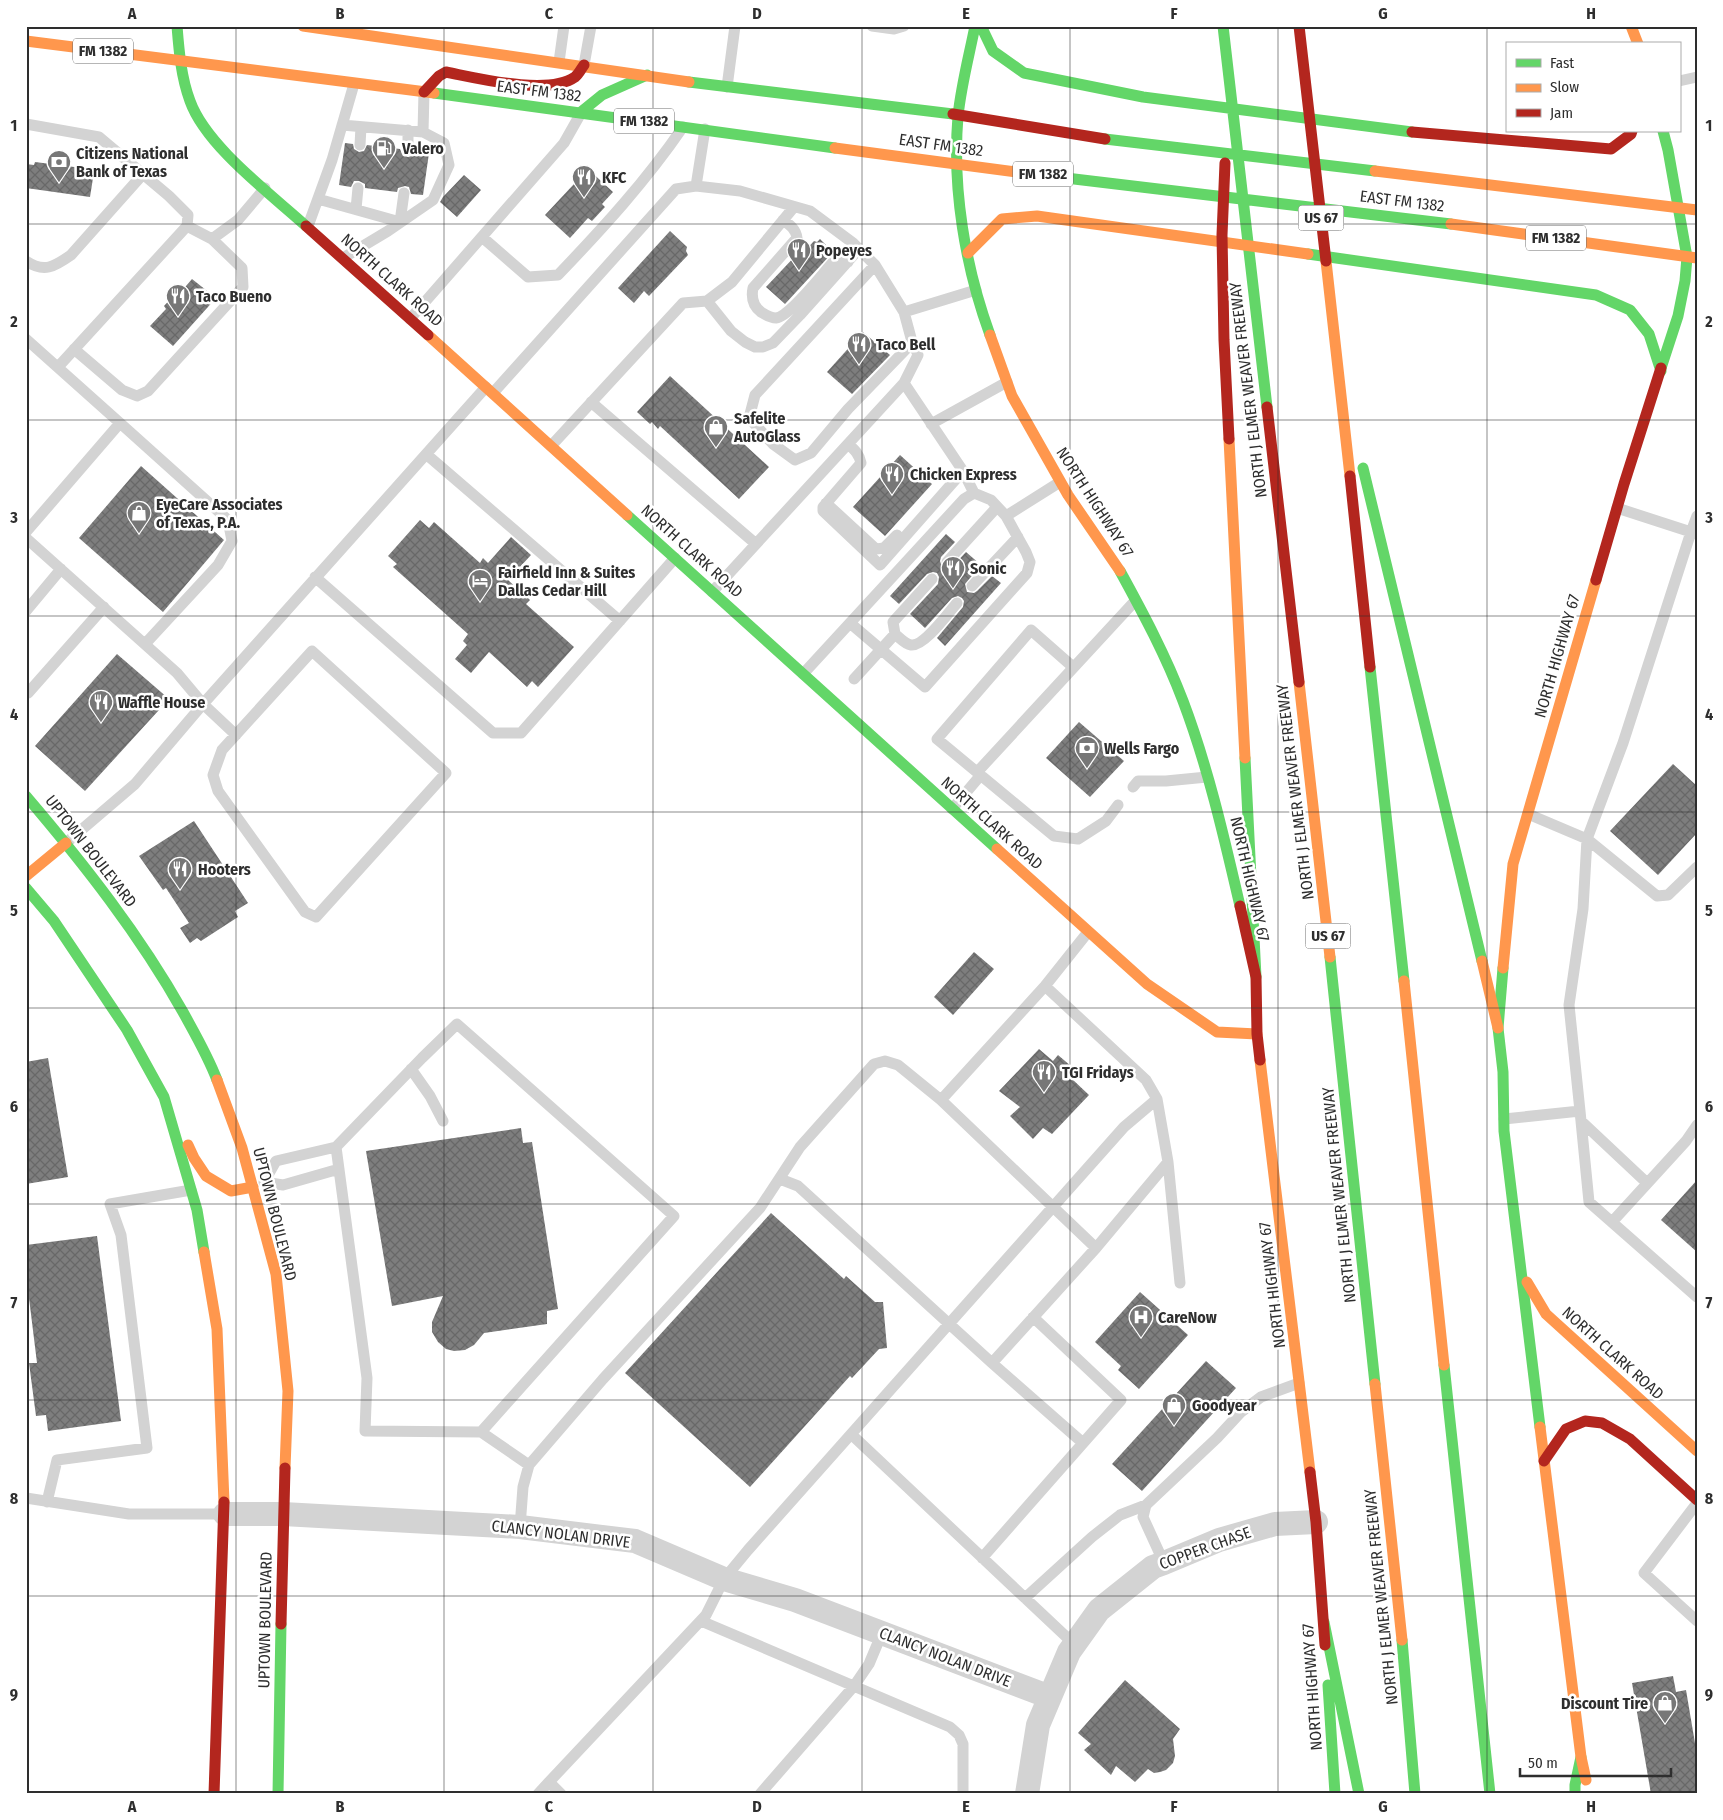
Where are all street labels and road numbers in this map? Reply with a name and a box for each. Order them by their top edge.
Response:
road number: FM 1382 [73,38,133,64]
street label: EAST FM 1382 [496,76,582,106]
road number: FM 1382 [614,108,674,134]
street label: EAST FM 1382 [898,130,984,160]
road number: FM 1382 [1013,162,1073,186]
street label: EAST FM 1382 [1359,186,1445,216]
road number: US 67 [1298,206,1344,230]
road number: FM 1382 [1526,226,1586,250]
street label: NORTH CLARK ROAD [337,230,447,330]
street label: NORTH J ELMER WEAVER FREEWAY [1225,281,1271,499]
street label: NORTH HIGHWAY 67 [1052,443,1138,561]
street label: NORTH CLARK ROAD [637,501,747,601]
street label: NORTH HIGHWAY 67 [1530,592,1584,720]
street label: NORTH J ELMER WEAVER FREEWAY [1272,683,1318,901]
street label: NORTH CLARK ROAD [937,773,1047,873]
street label: UPTOWN BOULEVARD [41,791,141,911]
street label: NORTH HIGHWAY 67 [1226,815,1274,944]
road number: US 67 [1306,924,1350,948]
street label: NORTH J ELMER WEAVER FREEWAY [1318,1086,1360,1304]
street label: UPTOWN BOULEVARD [249,1145,301,1283]
street label: NORTH HIGHWAY 67 [1255,1220,1289,1349]
street label: NORTH CLARK ROAD [1558,1303,1668,1403]
street label: NORTH J ELMER WEAVER FREEWAY [1360,1488,1402,1706]
street label: CLANCY NOLAN DRIVE [491,1516,631,1552]
street label: COPPER CHASE [1157,1523,1253,1573]
street label: UPTOWN BOULEVARD [254,1551,276,1689]
street label: NORTH HIGHWAY 67 [1298,1622,1326,1751]
street label: CLANCY NOLAN DRIVE [876,1623,1014,1691]

